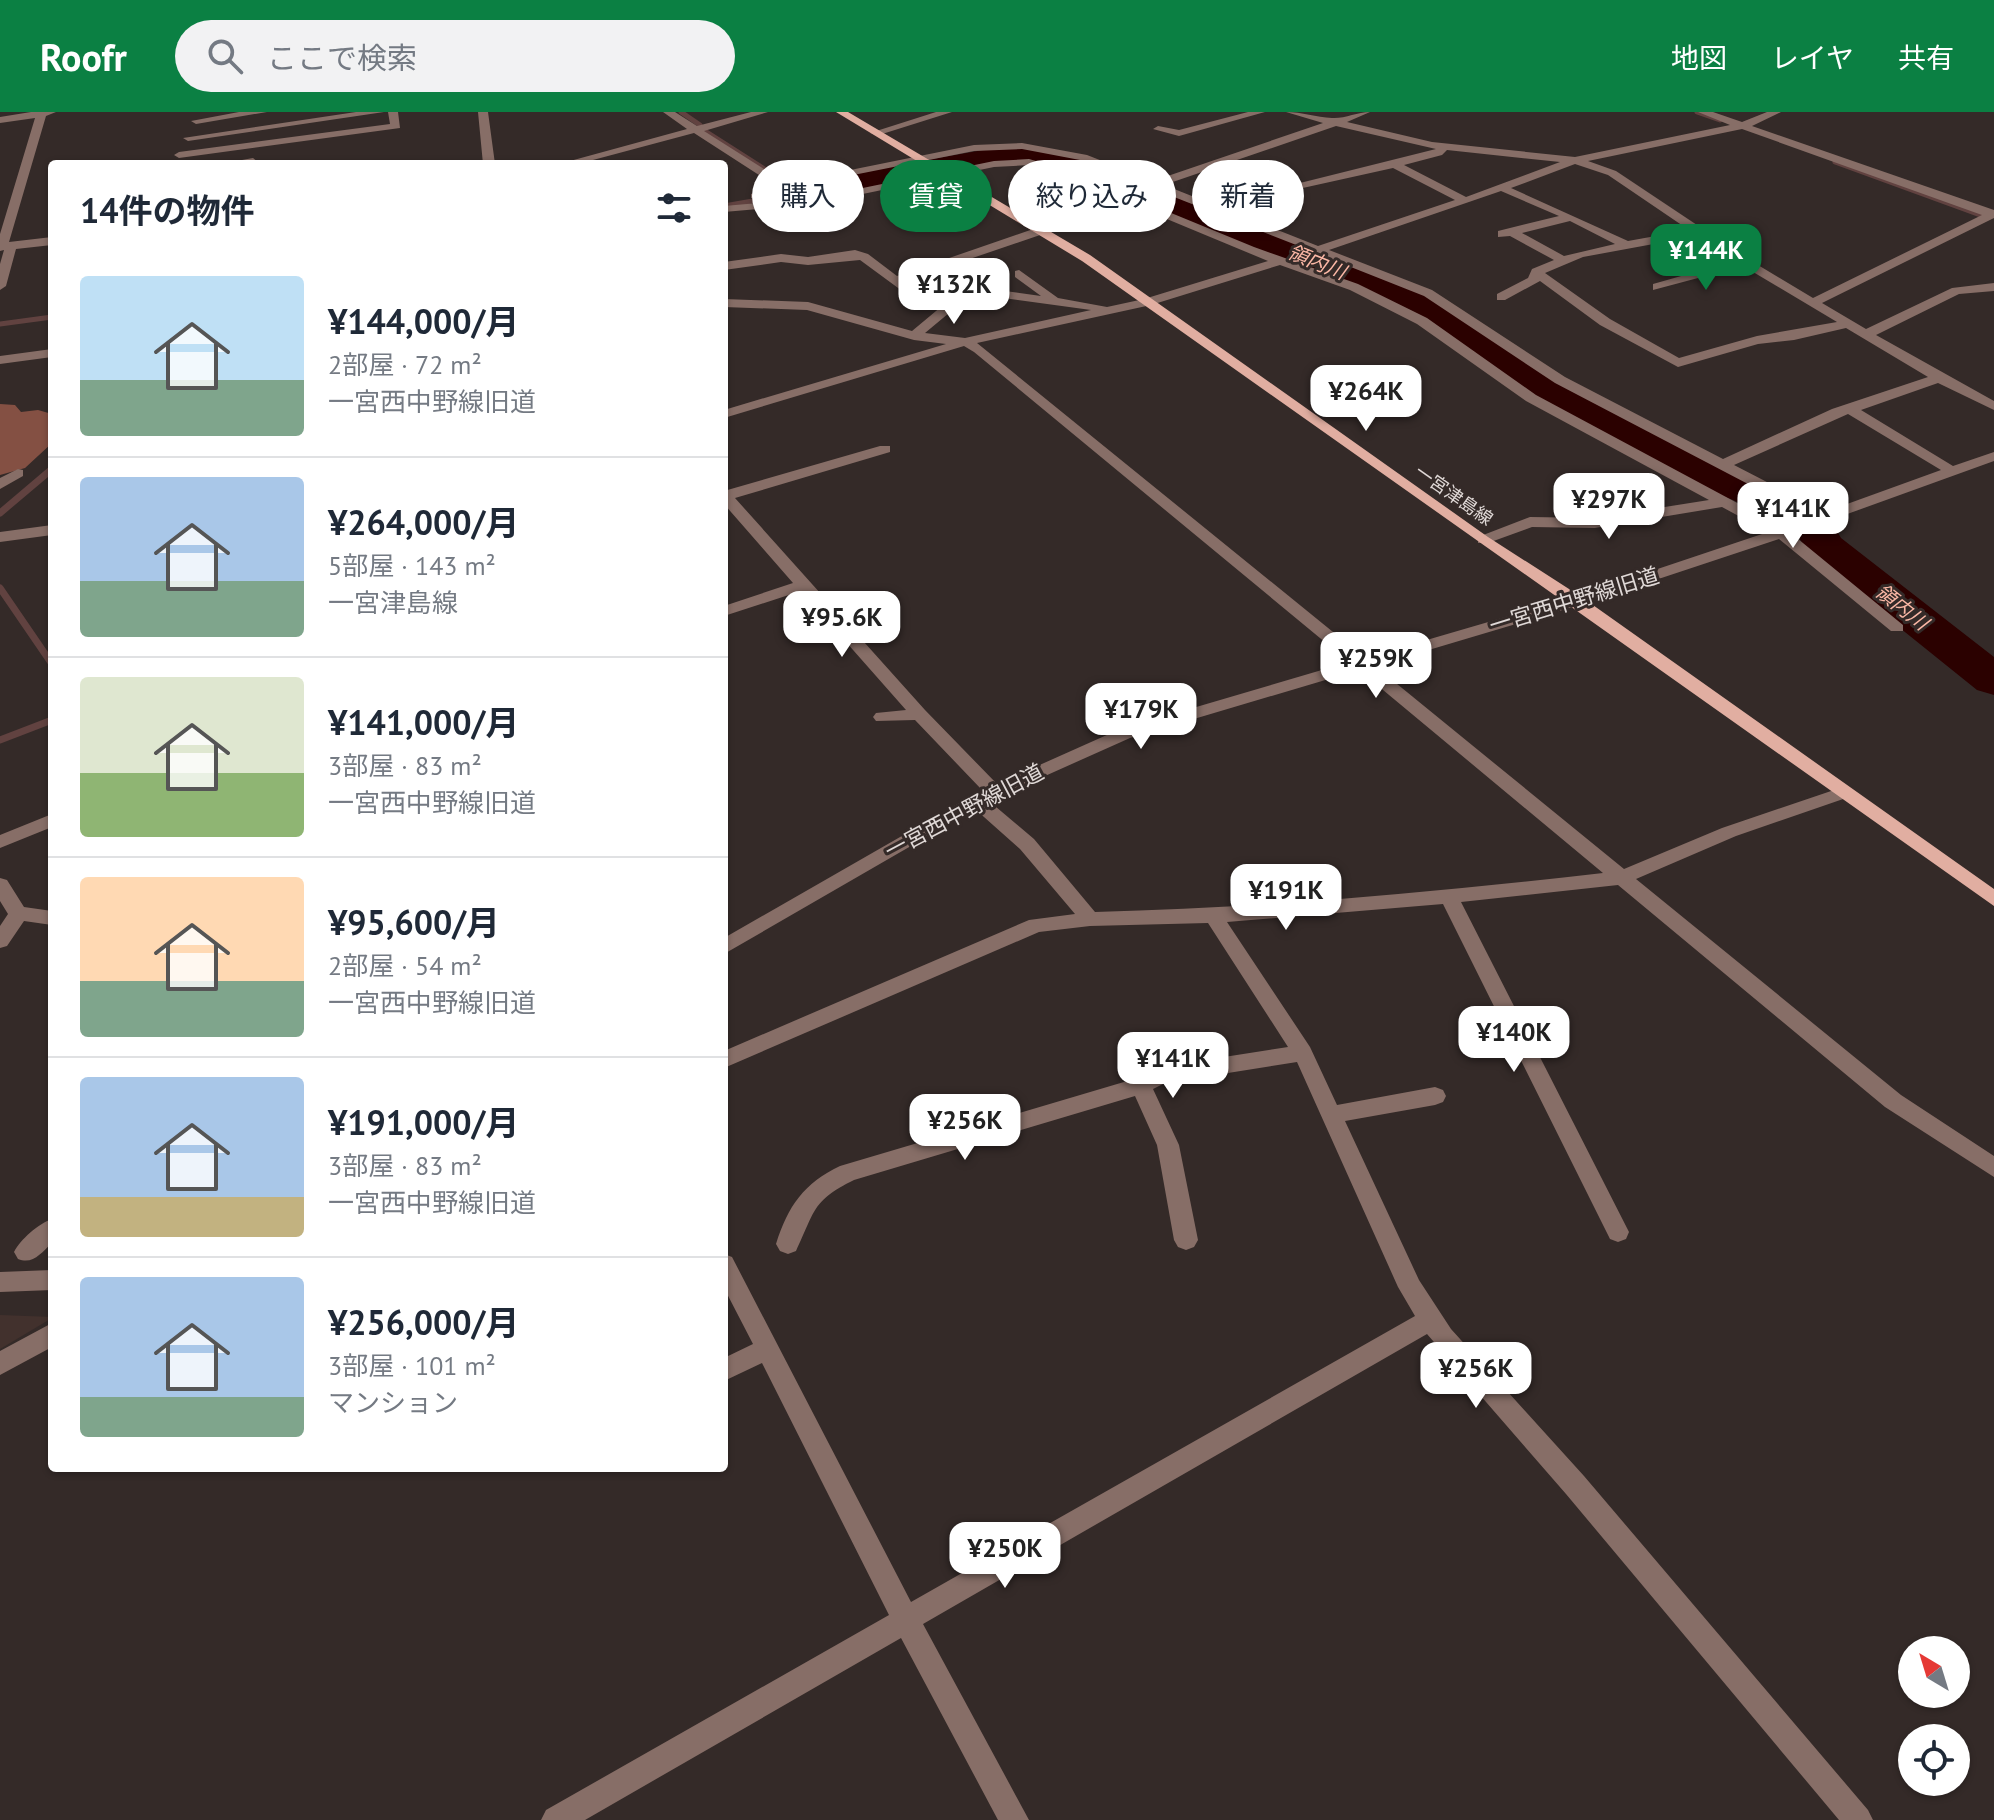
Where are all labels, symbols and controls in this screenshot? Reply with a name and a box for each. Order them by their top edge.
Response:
search box [175,20,735,92]
text: Roofr [40,32,127,81]
icon: search [203,34,247,78]
text: ここで検索 [267,38,417,77]
text: 地図 [1671,39,1727,76]
text: レイヤ [1771,39,1854,76]
text: 共有 [1898,39,1954,76]
chip: 購入 [752,160,864,232]
chip: 賃貸 [880,160,992,232]
chip: 絞り込み [1008,160,1176,232]
chip: 新着 [1192,160,1304,232]
icon: filters [652,186,696,230]
text: 14件の物件 [80,188,255,232]
pin: ¥144K [1650,224,1762,292]
text: ¥144K [1668,233,1744,266]
water label: 領内川 [1284,239,1352,286]
pin: ¥132K [898,258,1010,326]
text: ¥132K [916,267,992,300]
text: ¥144,000/月 [328,299,519,343]
icon: home [144,308,240,404]
text: 2部屋 · 72 m² [328,348,482,381]
pin: ¥264K [1310,365,1422,433]
text: ¥264K [1328,374,1404,407]
text: 一宮西中野線旧道 [328,385,536,418]
street label: 一宮津島線 [1411,460,1497,530]
pin: ¥297K [1553,473,1665,541]
text: ¥297K [1571,482,1647,515]
pin: ¥141K [1737,482,1849,550]
text: ¥141K [1755,491,1831,524]
text: ¥264,000/月 [328,500,519,544]
icon: home [144,509,240,605]
text: 5部屋 · 143 m² [328,549,496,582]
street label: 一宮西中野線旧道 [1486,561,1662,639]
water label: 領内川 [1870,578,1935,637]
text: 一宮津島線 [328,586,458,619]
pin: ¥95.6K [777,591,907,659]
text: ¥95.6K [801,600,883,633]
pin: ¥259K [1320,632,1432,700]
text: ¥259K [1338,641,1414,674]
pin: ¥179K [1085,683,1197,751]
text: ¥179K [1103,692,1179,725]
text: ¥141,000/月 [328,700,519,744]
icon: home [144,709,240,805]
text: 3部屋 · 83 m² [328,749,482,782]
street label: 一宮西中野線旧道 [880,757,1048,865]
text: 一宮西中野線旧道 [328,786,536,819]
pin: ¥191K [1230,864,1342,932]
text: ¥191K [1248,873,1324,906]
text: ¥95,600/月 [328,900,500,944]
icon: home [144,909,240,1005]
text: 2部屋 · 54 m² [328,949,482,982]
text: 一宮西中野線旧道 [328,986,536,1019]
pin: ¥140K [1458,1006,1570,1074]
text: ¥140K [1476,1015,1552,1048]
pin: ¥141K [1117,1032,1229,1100]
text: ¥141K [1135,1041,1211,1074]
pin: ¥256K [909,1094,1021,1162]
text: ¥191,000/月 [328,1100,519,1144]
text: ¥256K [927,1103,1003,1136]
icon: home [144,1109,240,1205]
text: 3部屋 · 83 m² [328,1149,482,1182]
text: 一宮西中野線旧道 [328,1186,536,1219]
text: ¥256,000/月 [328,1300,519,1344]
icon: home [144,1309,240,1405]
pin: ¥256K [1420,1342,1532,1410]
text: 3部屋 · 101 m² [328,1349,496,1382]
text: ¥256K [1438,1351,1514,1384]
text: マンション [328,1386,458,1419]
pin: ¥250K [949,1522,1061,1590]
text: ¥250K [967,1531,1043,1564]
north arrow [1898,1636,1970,1708]
map controls [1898,1636,1970,1796]
button: locate [1898,1724,1970,1796]

